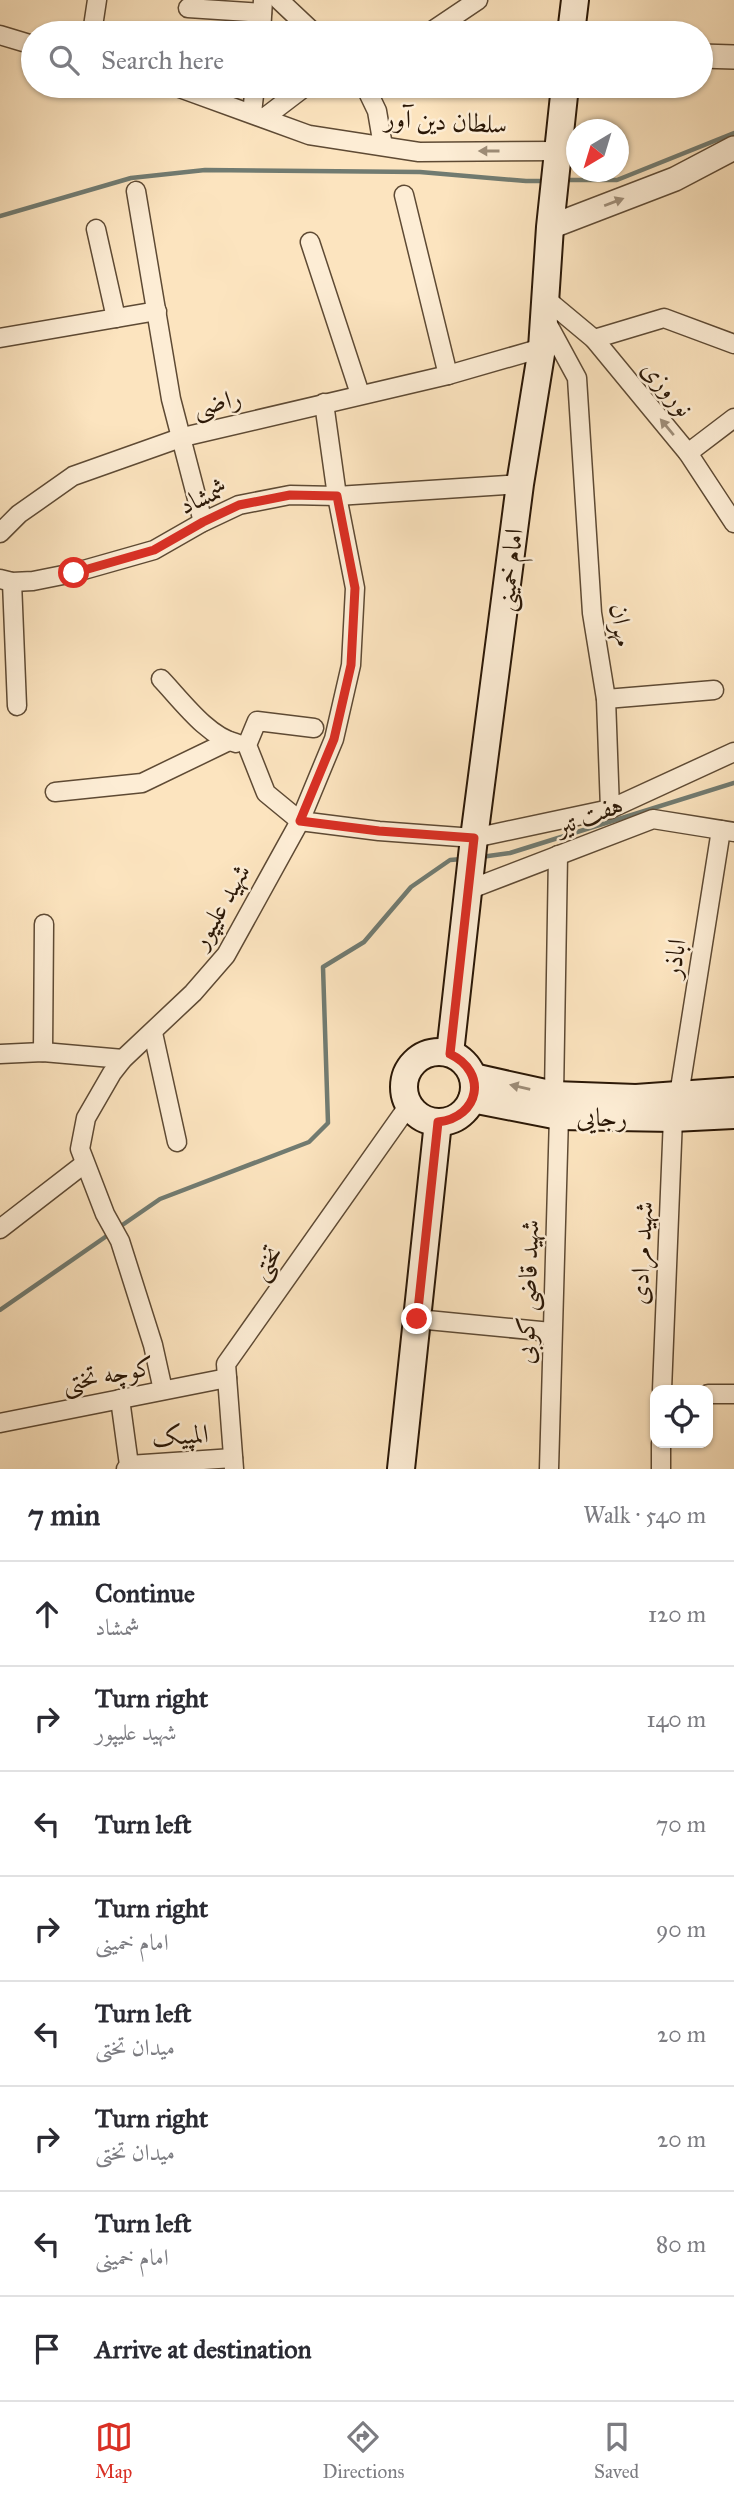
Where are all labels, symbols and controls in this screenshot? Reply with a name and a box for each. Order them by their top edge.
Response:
search box [21,21,713,98]
icon: search [45,41,83,79]
text: Search here [101,44,224,76]
street label: سلطان دین آور [381,102,508,140]
north arrow [566,119,629,182]
one-way arrow [478,145,500,157]
one-way arrow [603,197,624,208]
street label: نوروزی [634,353,701,424]
street label: راضی [190,381,245,426]
one-way arrow [660,419,675,436]
street label: شمشاد [173,471,233,521]
street label: امام خمینی [488,527,537,614]
route start [58,557,89,588]
street label: مهران [602,601,641,649]
street label: هفت تیر [548,788,627,843]
street label: شهید علیپور [182,858,259,958]
street label: اباذر [655,936,693,983]
one-way arrow [509,1082,531,1093]
street label: رجایی [576,1101,628,1134]
street label: شهید مرادی [622,1200,662,1306]
street label: شهید قاضی کوبی [508,1219,549,1365]
street label: تختی [243,1238,292,1287]
route end [401,1303,432,1334]
street label: کوچه تختی [59,1349,157,1402]
map controls [650,1385,713,1448]
button: locate [650,1385,713,1448]
street label: المپیک [150,1417,210,1455]
text: 7 min [28,1497,100,1533]
text: Walk · 540 m [583,1501,706,1529]
text: Continue [95,1577,195,1609]
icon: ahead [28,1595,66,1633]
text: 120 m [648,1600,706,1628]
text: شمشاد [95,1613,140,1641]
text: Turn right [95,1682,208,1714]
icon: right [28,1700,66,1738]
text: 140 m [646,1705,706,1733]
text: شهید علیپور [95,1718,177,1746]
icon: left [28,1805,66,1843]
text: Turn left [95,1808,191,1840]
text: 70 m [656,1810,706,1838]
text: Turn right [95,1892,208,1924]
icon: right [28,1910,66,1948]
text: 90 m [656,1915,706,1943]
text: امام خمینی [95,1928,169,1956]
text: Turn left [95,1997,191,2029]
icon: left [28,2015,66,2053]
text: 20 m [657,2020,706,2048]
text: میدان تختی [95,2033,175,2061]
text: Turn right [95,2102,208,2134]
icon: right [28,2120,66,2158]
text: 20 m [657,2125,706,2153]
text: میدان تختی [95,2138,175,2166]
text: Turn left [95,2207,191,2239]
icon: left [28,2225,66,2263]
text: 80 m [656,2230,706,2258]
text: امام خمینی [95,2243,169,2271]
icon: arrive [28,2330,66,2368]
text: Arrive at destination [95,2333,312,2365]
tab: Map [95,2418,133,2483]
tab: Directions [322,2418,404,2483]
tab: Saved [594,2418,639,2483]

